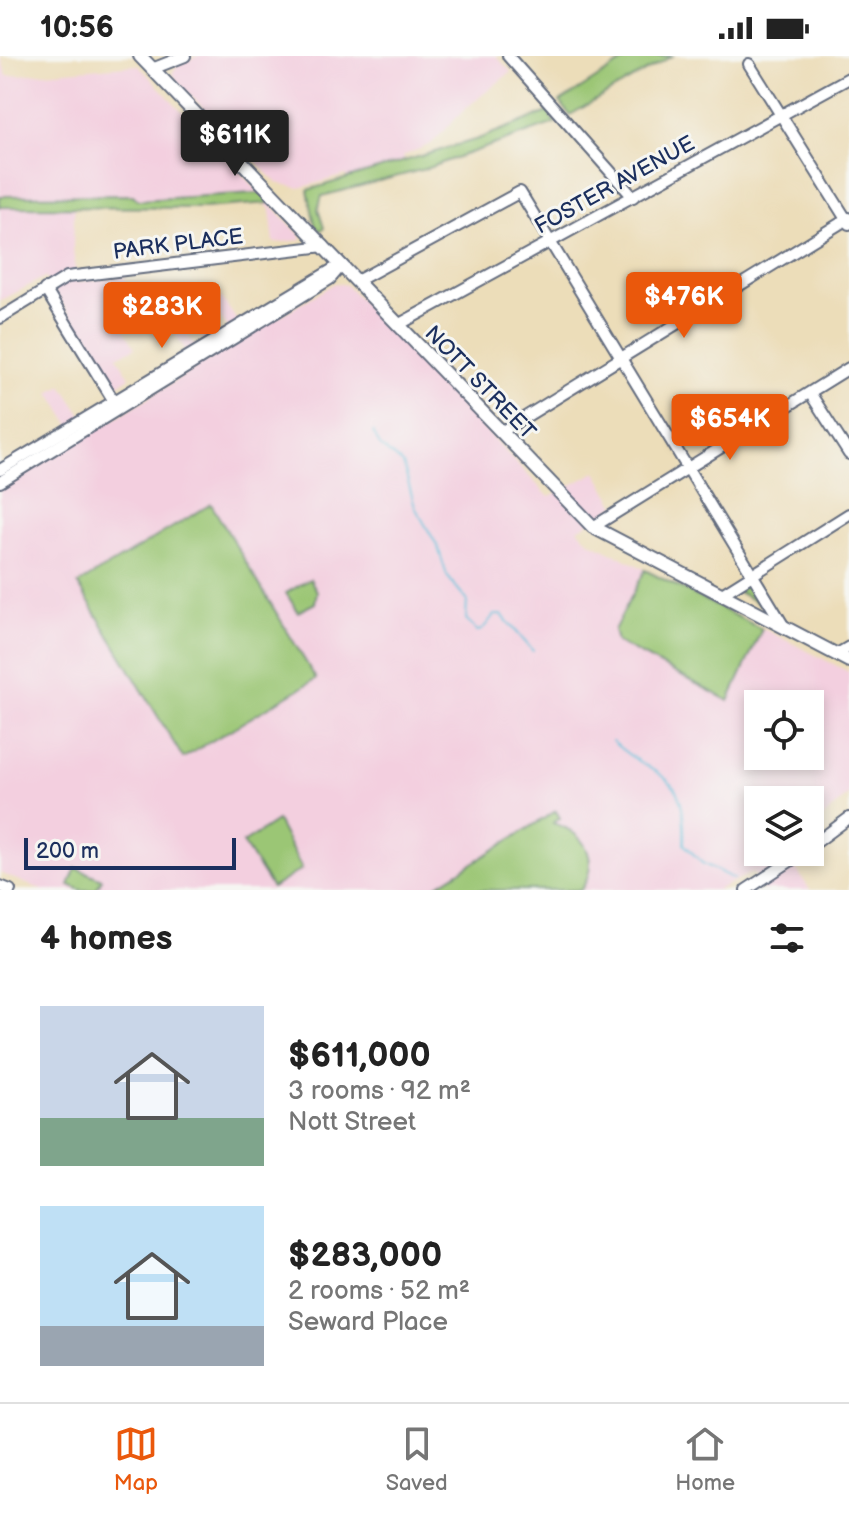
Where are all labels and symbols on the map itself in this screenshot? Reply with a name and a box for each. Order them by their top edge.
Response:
pin: $611K [179,110,291,178]
street label: FOSTER AVENUE [530,130,699,240]
street label: PARK PLACE [112,223,245,266]
pin: $476K [628,272,740,340]
pin: $283K [106,282,218,350]
street label: NOTT STREET [419,320,541,446]
pin: $654K [674,394,786,462]
scale bar [24,834,236,870]

